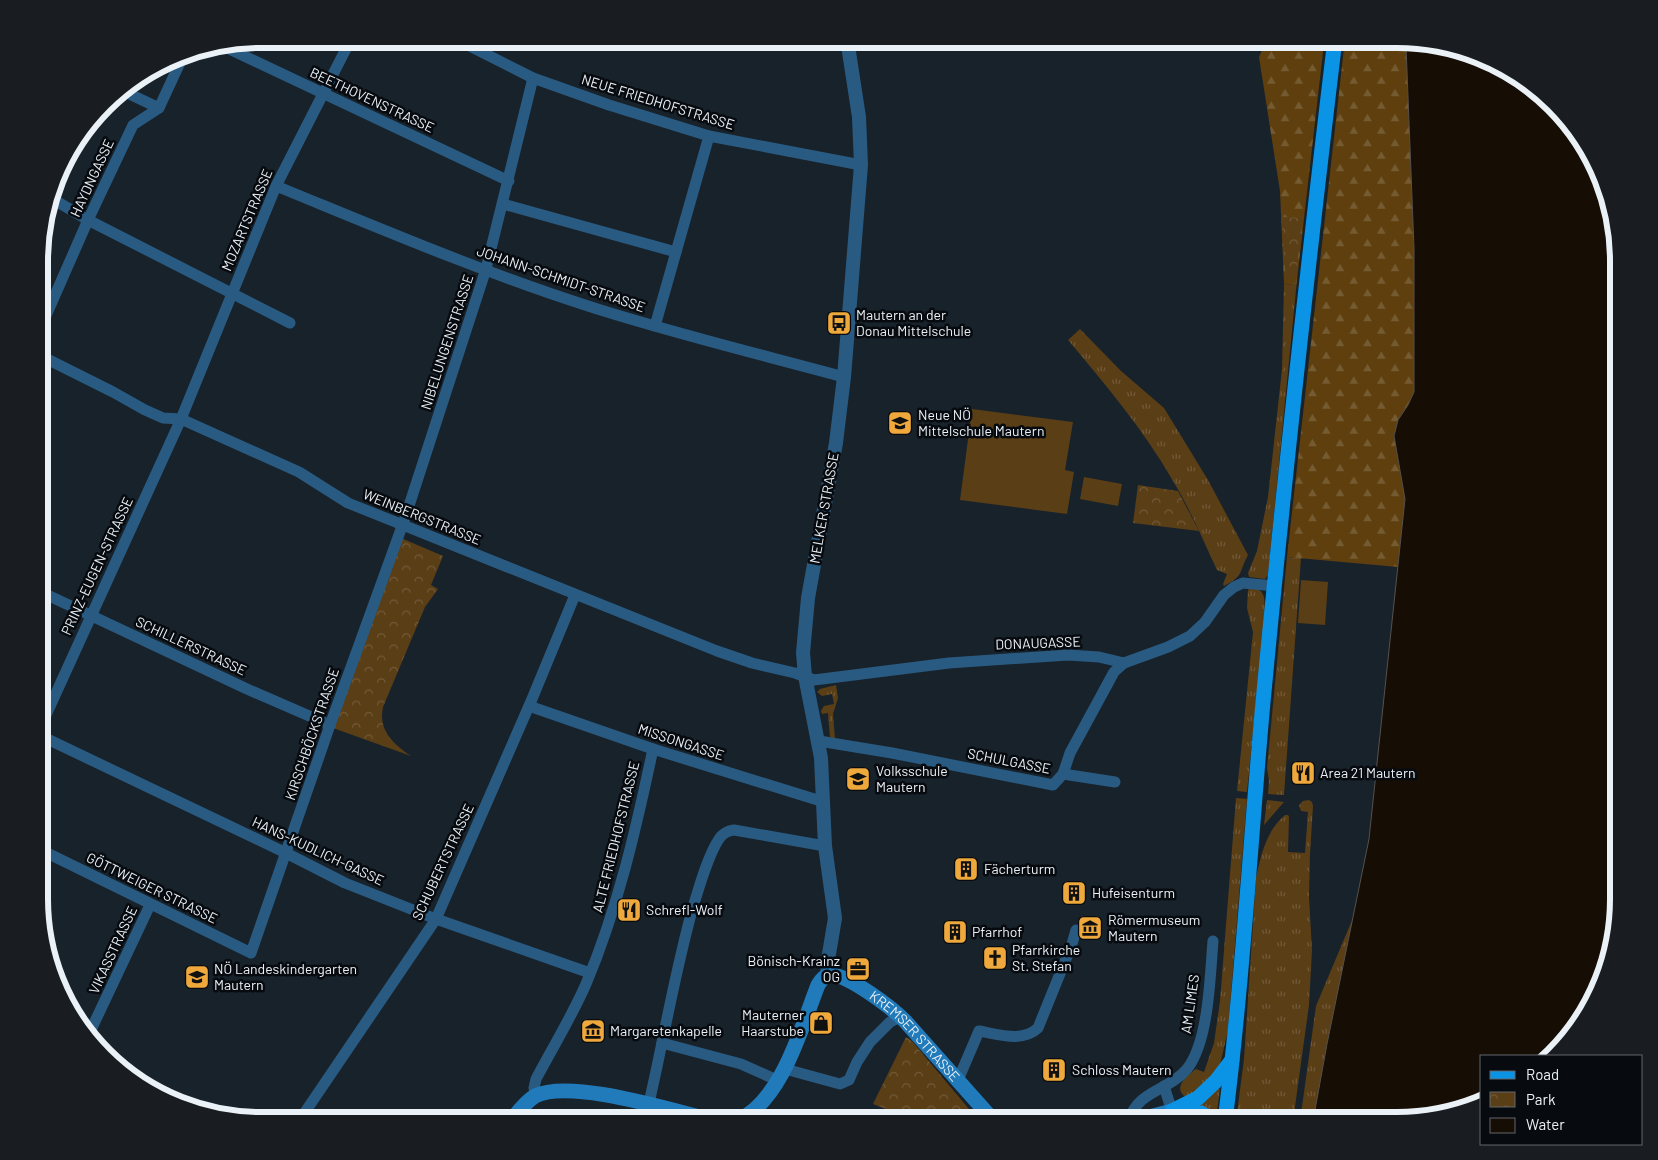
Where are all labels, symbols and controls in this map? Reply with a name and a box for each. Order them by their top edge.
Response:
street label: BEETHOVENSTRASSE [307,63,437,136]
street label: NEUE FRIEDHOFSTRASSE [580,70,737,133]
street label: HAYDNGASSE [66,136,117,219]
street label: MOZARTSTRASSE [217,166,276,273]
street label: JOHANN-SCHMIDT-STRASSE [475,242,648,315]
street label: NIBELUNGENSTRASSE [417,272,476,412]
place label: Mautern an der Donau Mittelschule [856,306,971,339]
bus stop icon: Mautern an der Donau Mittelschule [826,310,852,336]
place label: Neue NÖ Mittelschule Mautern [918,406,1044,439]
school or university icon: Neue NÖ Mittelschule Mautern [887,410,913,436]
street label: MELKER STRASSE [805,451,842,565]
street label: WEINBERGSTRASSE [361,485,484,548]
street label: PRINZ-EUGEN-STRASSE [57,494,136,637]
street label: SCHILLERSTRASSE [133,612,249,679]
street label: DONAUGASSE [995,633,1081,652]
street label: KIRSCHBÖCKSTRASSE [281,665,342,802]
street label: MISSONGASSE [636,720,726,763]
street label: SCHULGASSE [966,744,1052,777]
street label: ALTE FRIEDHOFSTRASSE [588,760,643,914]
restaurant icon: Area 21 Mautern [1290,760,1316,786]
place label: Volksschule Mautern [876,762,948,795]
place label: Area 21 Mautern [1320,764,1416,781]
school or university icon: Volksschule Mautern [845,766,871,792]
street label: SCHUBERTSTRASSE [408,801,477,923]
street label: HANS-KUDLICH-GASSE [250,813,387,889]
street label: GÖTTWEIGER STRASSE [84,848,220,927]
building icon: Fächerturm [953,856,979,882]
place label: Fächerturm [984,860,1055,877]
building icon: Hufeisenturm [1061,880,1087,906]
place label: Hufeisenturm [1092,884,1175,901]
restaurant icon: Schrefl-Wolf [616,897,642,923]
place label: Schrefl-Wolf [646,901,723,918]
street label: VIKASSTRASSE [85,903,140,996]
place label: Römermuseum Mautern [1108,911,1200,944]
museum icon: Römermuseum Mautern [1077,915,1103,941]
building icon: Pfarrhof [942,919,968,945]
place label: Pfarrhof [972,923,1022,940]
place label: Pfarrkirche St. Stefan [1012,941,1080,974]
church icon: Pfarrkirche St. Stefan [982,945,1008,971]
place label: Bönisch-Krainz OG [748,952,840,985]
office icon: Bönisch-Krainz OG [845,956,871,982]
place label: NÖ Landeskindergarten Mautern [214,960,357,993]
school or university icon: NÖ Landeskindergarten Mautern [184,964,210,990]
street label: AM LIMES [1177,973,1202,1035]
street label: KREMSER STRASSE [867,987,964,1085]
place label: Mauterner Haarstube [741,1006,804,1039]
shop icon: Mauterner Haarstube [808,1010,834,1036]
museum icon: Margaretenkapelle [580,1018,606,1044]
place label: Margaretenkapelle [610,1022,722,1039]
legend [1480,1055,1643,1145]
building icon: Schloss Mautern [1041,1057,1067,1083]
place label: Schloss Mautern [1072,1061,1172,1078]
text: Road [1526,1065,1559,1083]
text: Park [1526,1090,1556,1108]
text: Water [1526,1115,1565,1133]

